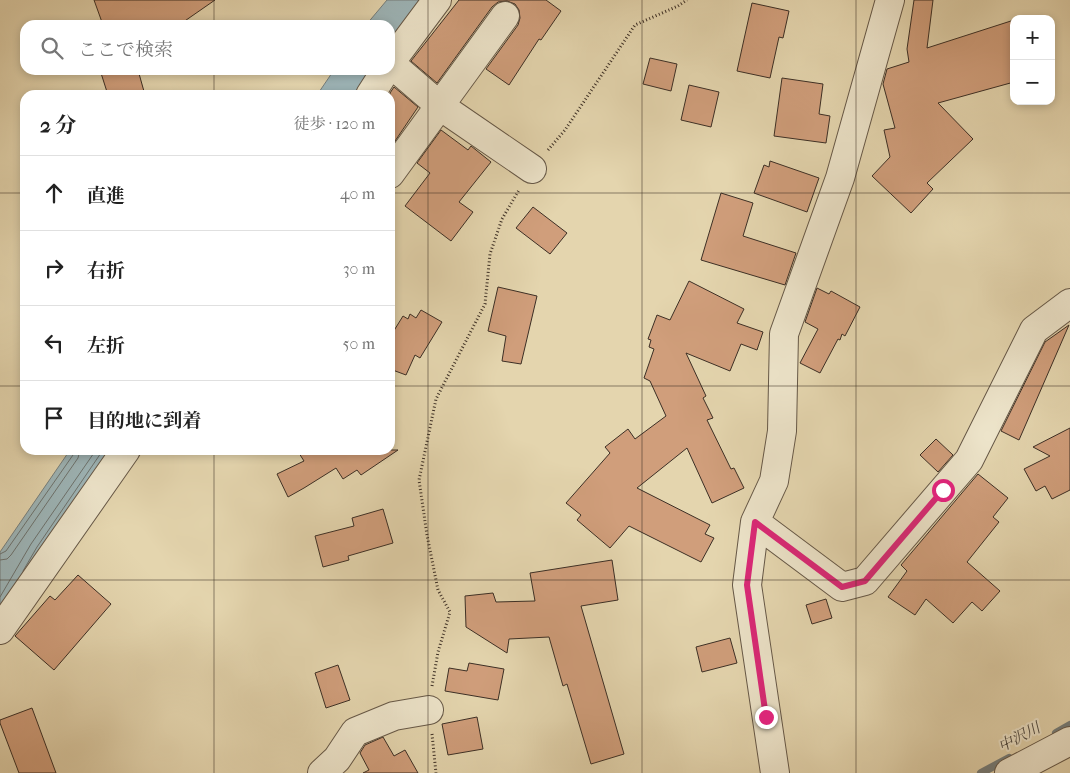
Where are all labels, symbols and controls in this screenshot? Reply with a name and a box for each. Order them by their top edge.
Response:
map controls [1010,15,1055,105]
button: + [1010,15,1055,60]
search box [20,20,395,75]
icon: search [38,34,66,62]
text: ここで検索 [78,39,173,61]
button: − [1010,60,1055,105]
text: 2 分 [40,113,76,137]
text: 徒歩 · 120 m [293,114,375,133]
icon: ahead [40,179,68,207]
text: 40 m [340,184,375,203]
text: 直進 [87,185,125,207]
icon: right [40,254,68,282]
text: 30 m [343,259,375,278]
text: 右折 [87,260,125,282]
icon: left [40,329,68,357]
text: 50 m [343,334,375,353]
text: 左折 [87,335,125,357]
icon: arrive [40,404,68,432]
text: 目的地に到着 [87,410,201,432]
route start [932,479,955,502]
route end [755,706,778,729]
water label: 中沢川 [995,718,1045,756]

